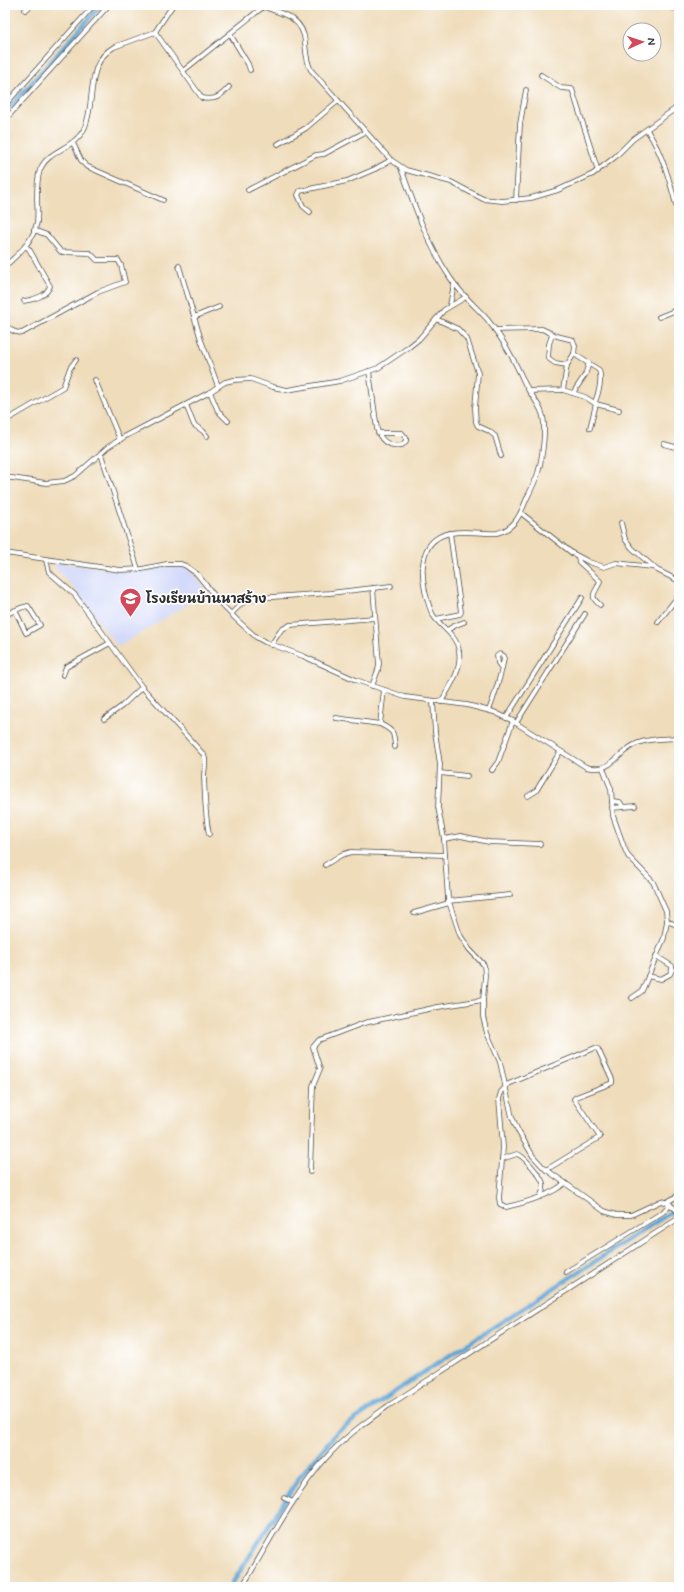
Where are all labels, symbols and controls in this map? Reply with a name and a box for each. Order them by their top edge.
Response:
north arrow [622,22,662,62]
text: N [644,38,658,46]
school or university icon: โรงเรียนบ้านนาสร้าง [117,586,143,619]
place label: โรงเรียนบ้านนาสร้าง [145,590,266,608]

